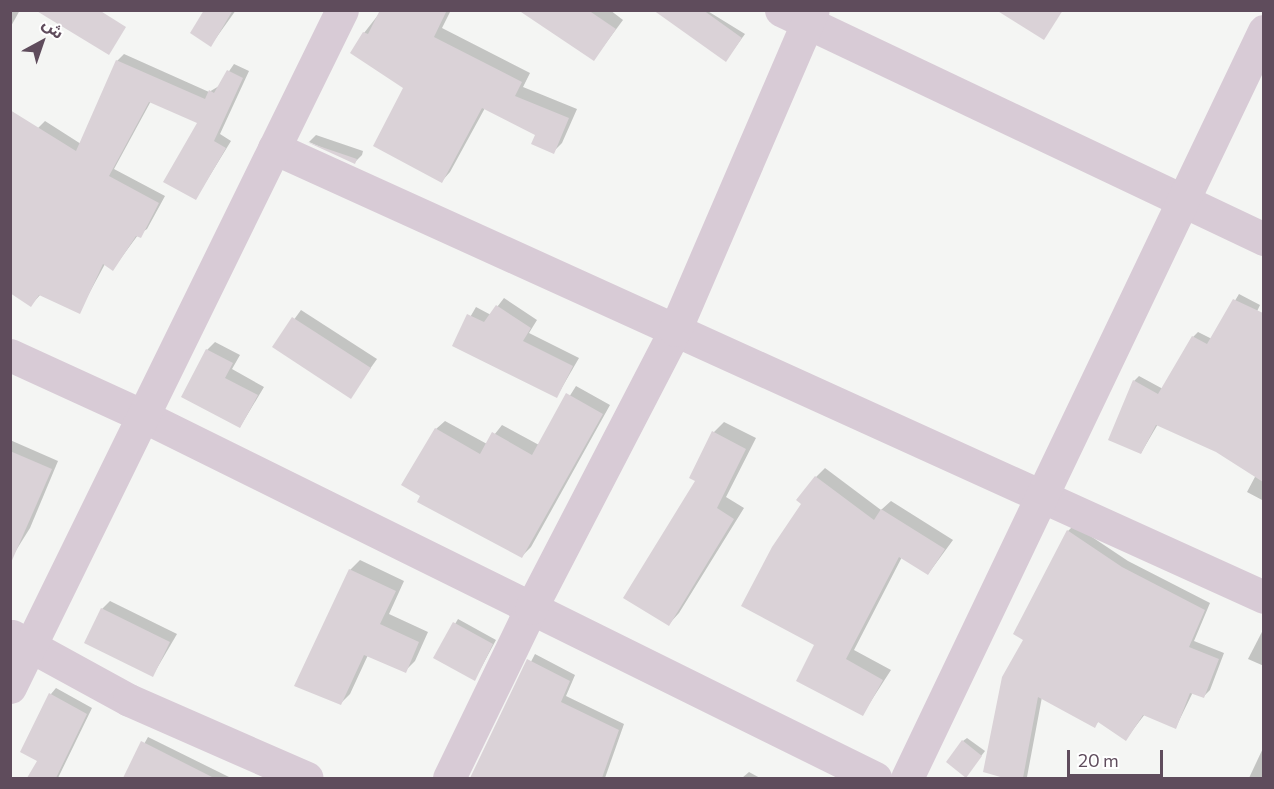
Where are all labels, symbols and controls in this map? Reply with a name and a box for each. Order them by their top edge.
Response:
north arrow [12,12,72,72]
text: ش [39,14,68,42]
scale bar [1070,738,1166,776]
text: 20 m [1078,749,1119,771]

